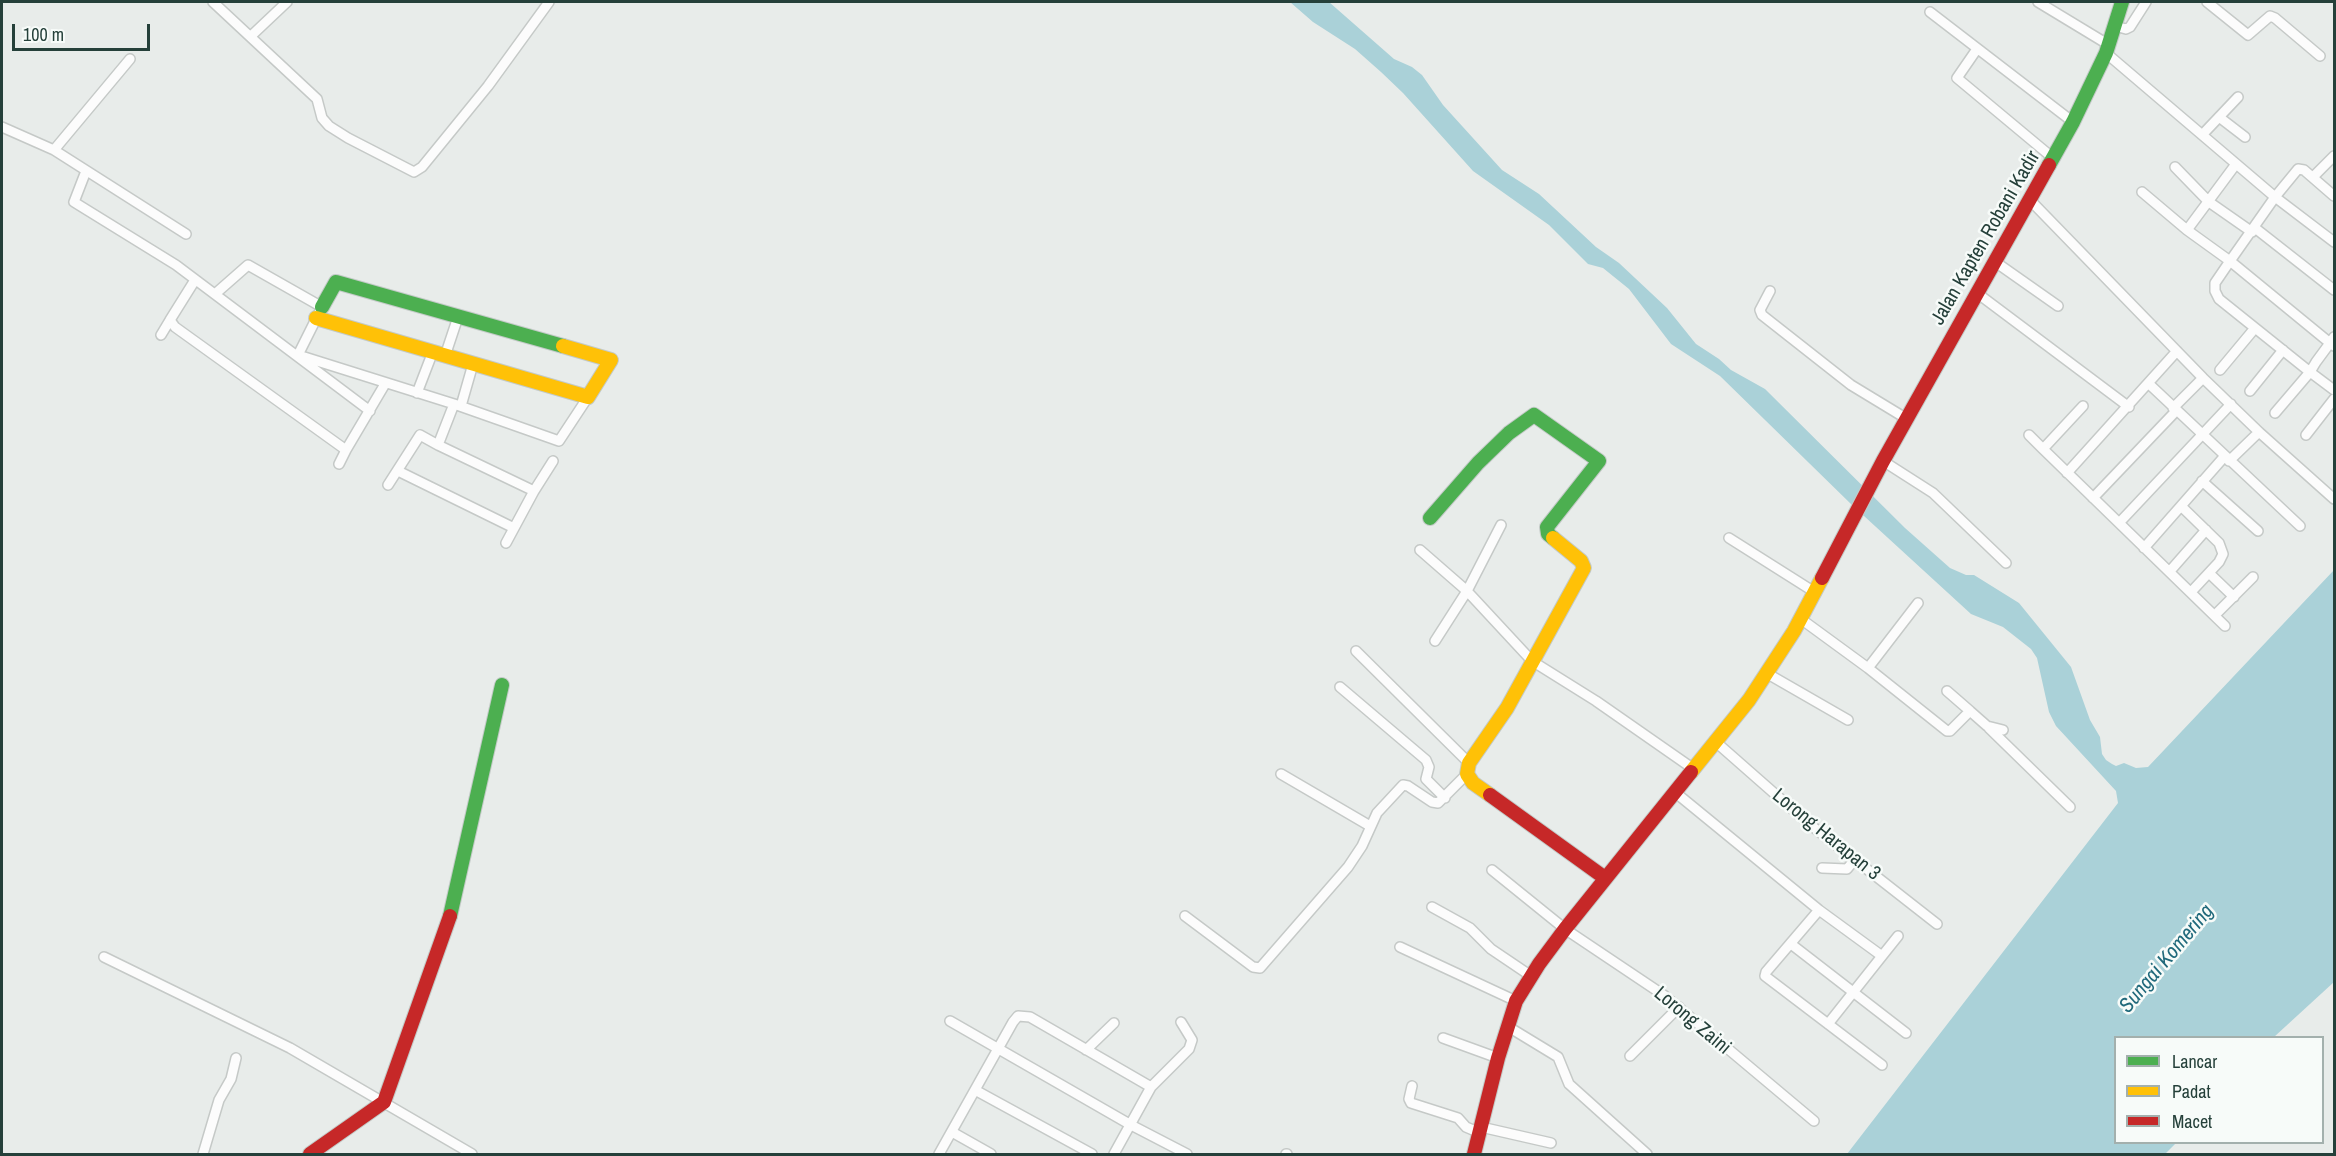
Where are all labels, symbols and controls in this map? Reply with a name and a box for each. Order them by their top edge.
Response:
scale bar [15,12,153,50]
text: 100 m [23,22,64,47]
street label: Jalan Kapten Robani Kadir [1926,147,2046,329]
street label: Lorong Harapan 3 [1767,784,1885,886]
water label: Sungai Komering [2114,900,2220,1018]
street label: Lorong Zaini [1649,982,1735,1060]
legend [2114,1036,2324,1144]
text: Lancar [2172,1049,2217,1074]
text: Padat [2172,1079,2211,1104]
text: Macet [2172,1109,2212,1134]

